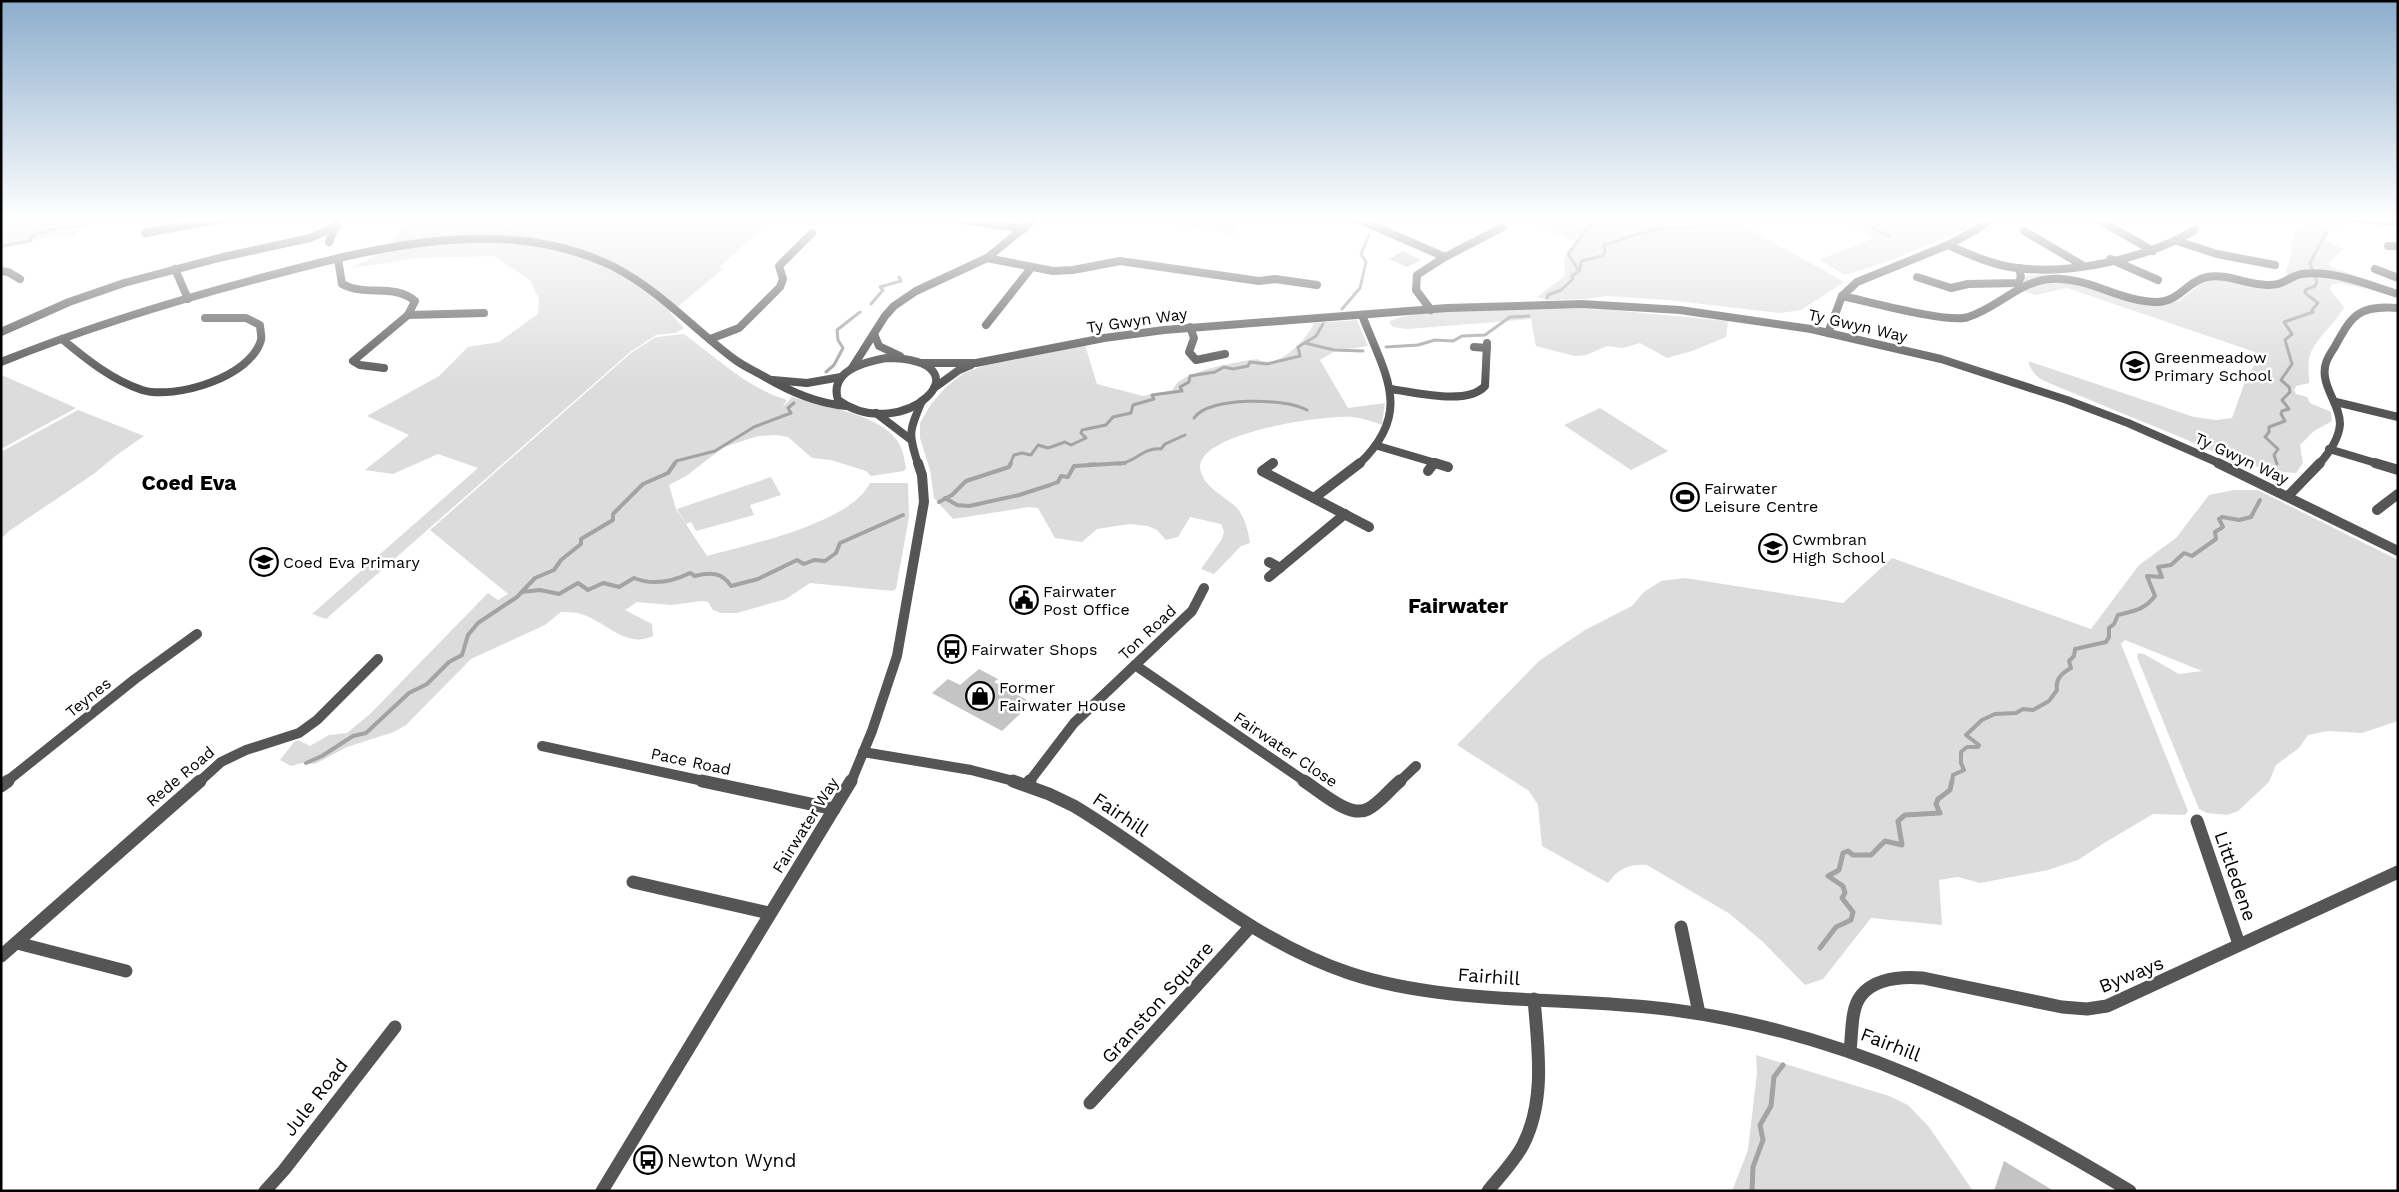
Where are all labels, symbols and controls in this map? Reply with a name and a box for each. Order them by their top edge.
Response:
street label: Ty Gwyn Way [1086,304,1189,337]
street label: Ty Gwyn Way [1806,305,1910,346]
place label: Greenmeadow Primary School [2154,348,2272,385]
school or university icon: Greenmeadow Primary School [2120,351,2150,381]
street label: Ty Gwyn Way [2192,428,2292,489]
district label: Coed Eva [142,470,237,495]
place label: Fairwater Leisure Centre [1704,479,1818,516]
sports icon: Fairwater Leisure Centre [1670,482,1700,512]
place label: Cwmbran High School [1792,530,1885,567]
school or university icon: Cwmbran High School [1758,533,1788,563]
school or university icon: Coed Eva Primary [249,547,279,577]
place label: Coed Eva Primary [283,553,421,572]
place label: Fairwater Post Office [1043,582,1130,619]
public building icon: Fairwater Post Office [1009,585,1039,615]
district label: Fairwater [1408,593,1508,618]
street label: Ton Road [1115,601,1180,664]
bus stop icon: Fairwater Shops [937,634,967,664]
place label: Fairwater Shops [971,640,1098,659]
street label: Teynes [62,673,115,721]
place label: Former Fairwater House [999,678,1126,715]
shop icon: Former Fairwater House [965,681,995,711]
street label: Fairwater Close [1230,708,1341,791]
street label: Rede Road [142,742,218,810]
street label: Pace Road [649,744,733,779]
street label: Fairwater Way [768,773,843,877]
street label: Fairhill [1088,787,1153,842]
street label: Littledene [2209,828,2262,924]
street label: Granston Square [1097,937,1218,1068]
street label: Byways [2096,951,2167,998]
street label: Fairhill [1457,963,1521,990]
street label: Fairhill [1857,1023,1924,1066]
street label: Jule Road [278,1054,353,1141]
bus stop icon: Newton Wynd [633,1145,663,1175]
place label: Newton Wynd [667,1149,796,1172]

